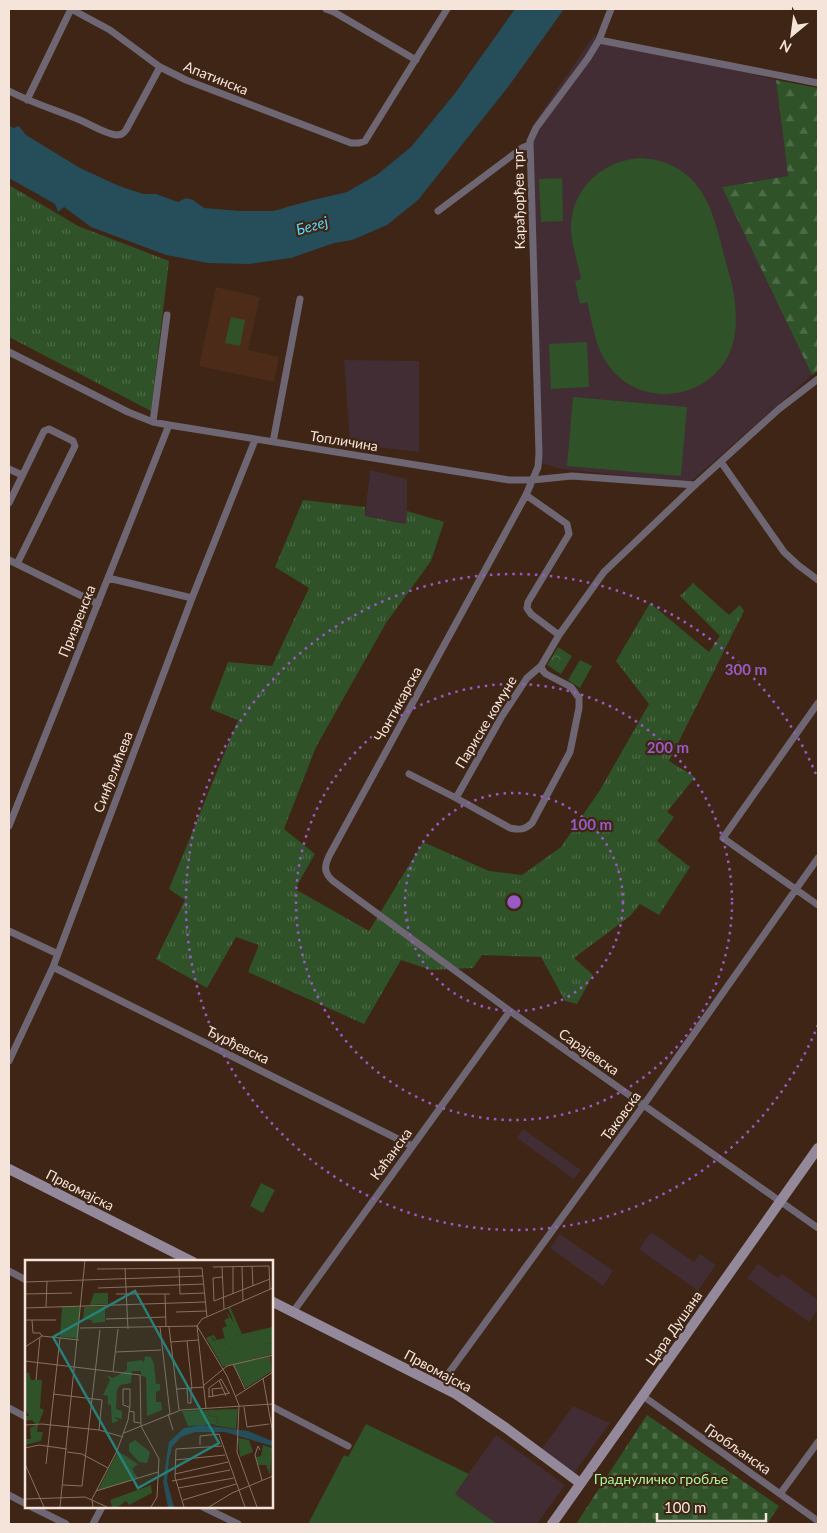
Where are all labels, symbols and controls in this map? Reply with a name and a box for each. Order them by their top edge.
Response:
north arrow [767,10,817,60]
text: N [777,37,794,57]
street label: Апатинска [181,57,251,98]
street label: Карађорђев трг [509,148,528,250]
water label: Бегеј [294,212,330,238]
street label: Топличина [309,427,379,454]
street label: Призренска [54,582,99,659]
text: 300 m [725,660,767,678]
street label: Чонтикарска [370,663,425,744]
street label: Париске комуне [451,672,520,771]
street label: Синђелићева [89,729,136,815]
text: 200 m [647,738,689,756]
text: 100 m [570,815,612,833]
centre of rings [505,893,523,911]
street label: Ђурђевска [204,1022,273,1067]
street label: Сарајевска [556,1025,623,1079]
street label: Таковска [597,1088,644,1144]
street label: Каћанска [366,1124,415,1183]
street label: Првомајска [43,1165,117,1214]
inset map [25,1260,272,1508]
street label: Цара Душана [642,1287,706,1368]
street label: Првомајска [402,1346,475,1395]
street label: Гробљанска [702,1420,775,1478]
park label: Граднуличко гробље [594,1470,728,1487]
scale bar [657,1490,766,1522]
text: 100 m [664,1498,706,1516]

